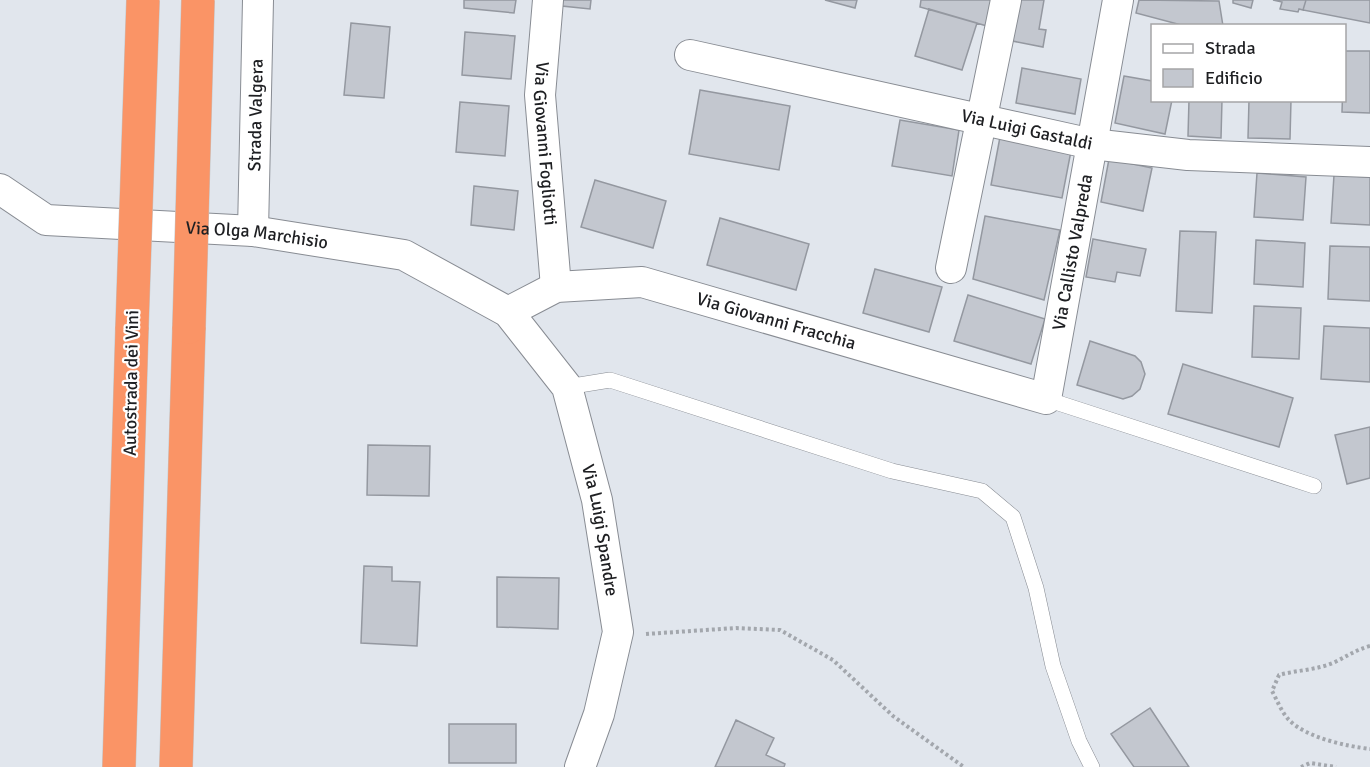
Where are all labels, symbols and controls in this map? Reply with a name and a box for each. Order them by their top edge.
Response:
legend [1151,24,1346,102]
text: Strada [1205,37,1256,59]
street label: Strada Valgera [243,58,268,172]
street label: Via Giovanni Fogliotti [529,61,562,226]
text: Edificio [1205,67,1263,89]
street label: Via Luigi Gastaldi [959,104,1095,155]
street label: Via Callisto Valpreda [1048,172,1097,332]
street label: Via Olga Marchisio [185,216,330,254]
street label: Via Giovanni Fracchia [694,287,859,354]
street label: Autostrada dei Vini [119,310,143,456]
street label: Via Luigi Spandre [577,462,623,598]

